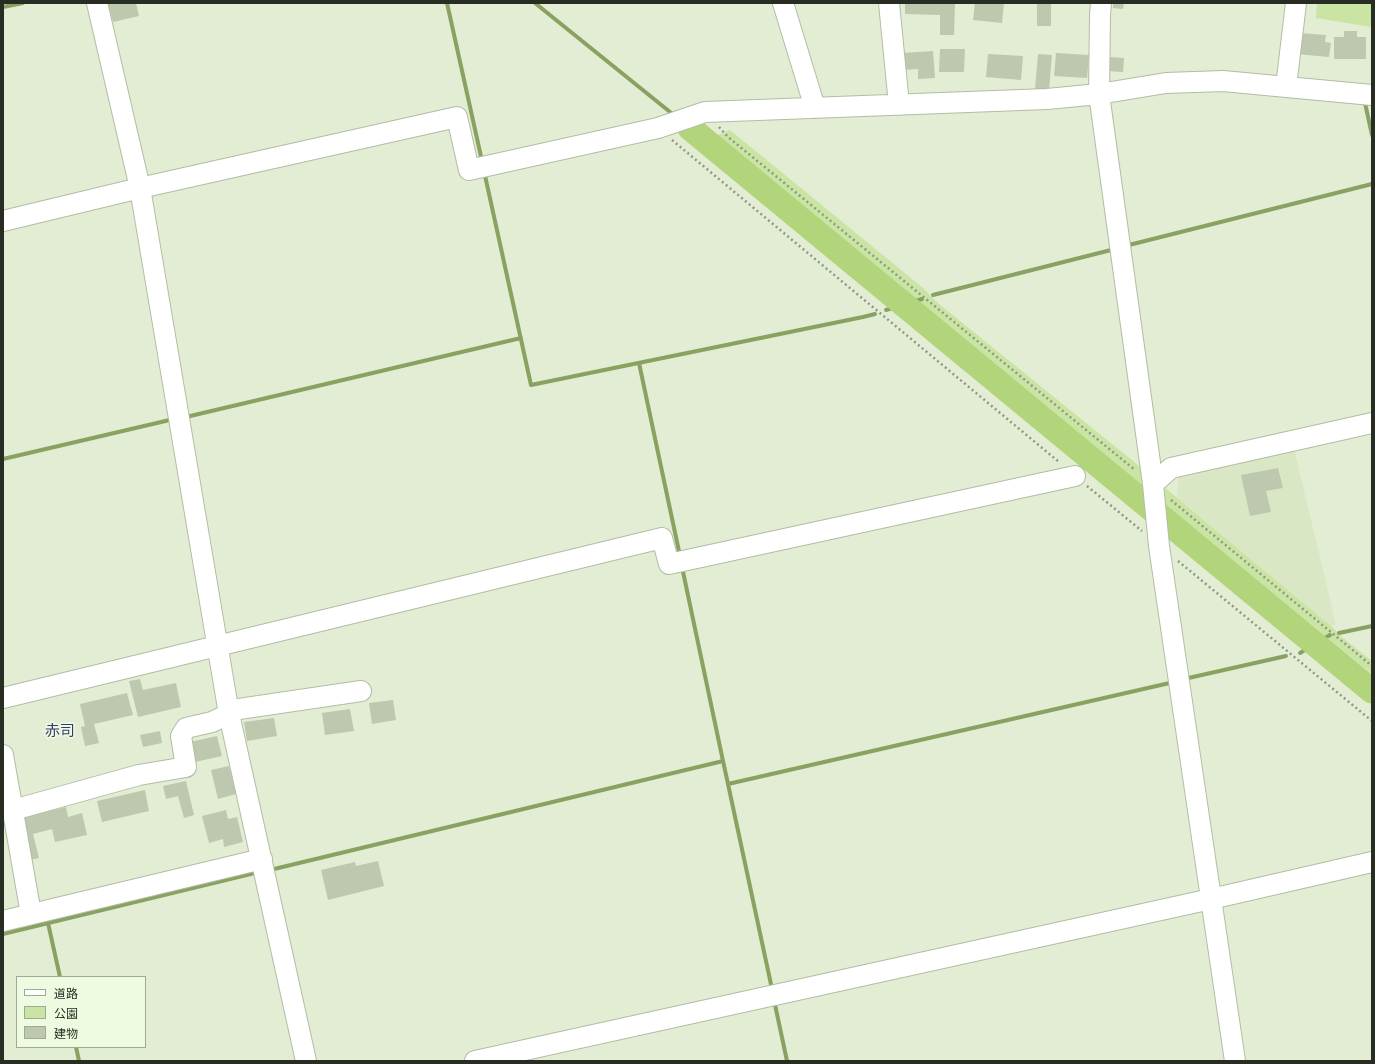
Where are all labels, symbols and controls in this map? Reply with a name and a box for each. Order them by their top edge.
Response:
district label: 赤司 [45,723,75,741]
legend [16,976,146,1048]
text: 道路 [54,986,78,1001]
text: 公園 [54,1006,78,1021]
text: 建物 [54,1026,78,1041]

